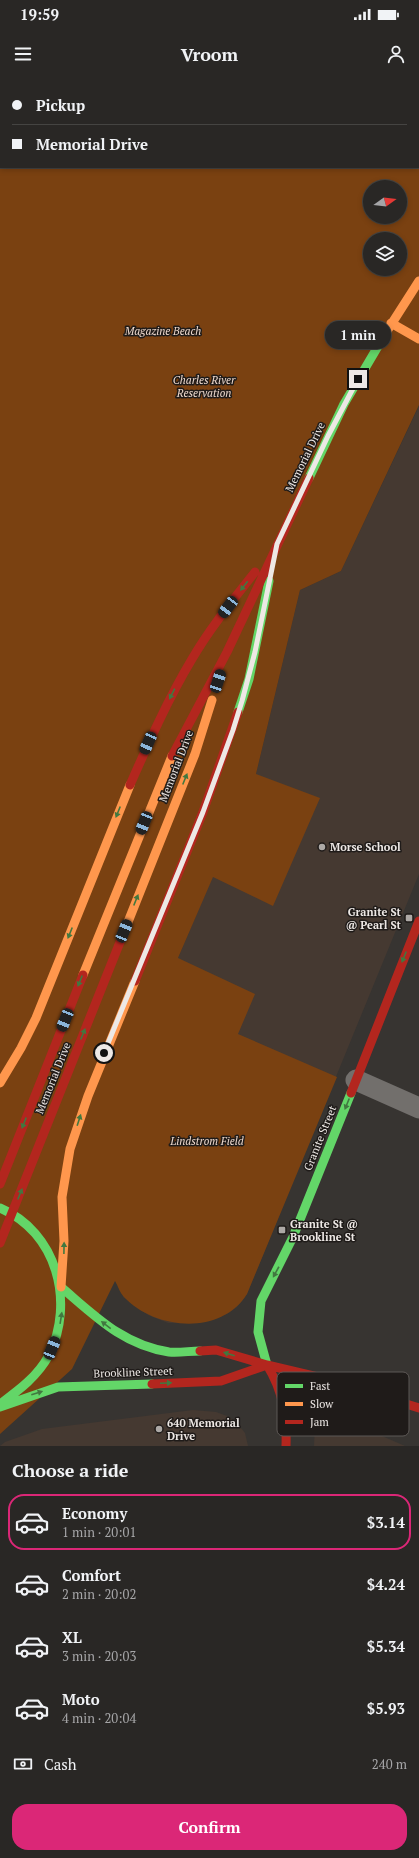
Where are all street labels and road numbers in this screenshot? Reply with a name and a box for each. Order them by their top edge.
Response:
street label: Memorial Drive [282,419,328,494]
street label: Memorial Drive [156,728,196,804]
street label: Memorial Drive [32,1040,74,1116]
street label: Granite Street [301,1103,339,1173]
street label: Brookline Street [93,1364,173,1380]

